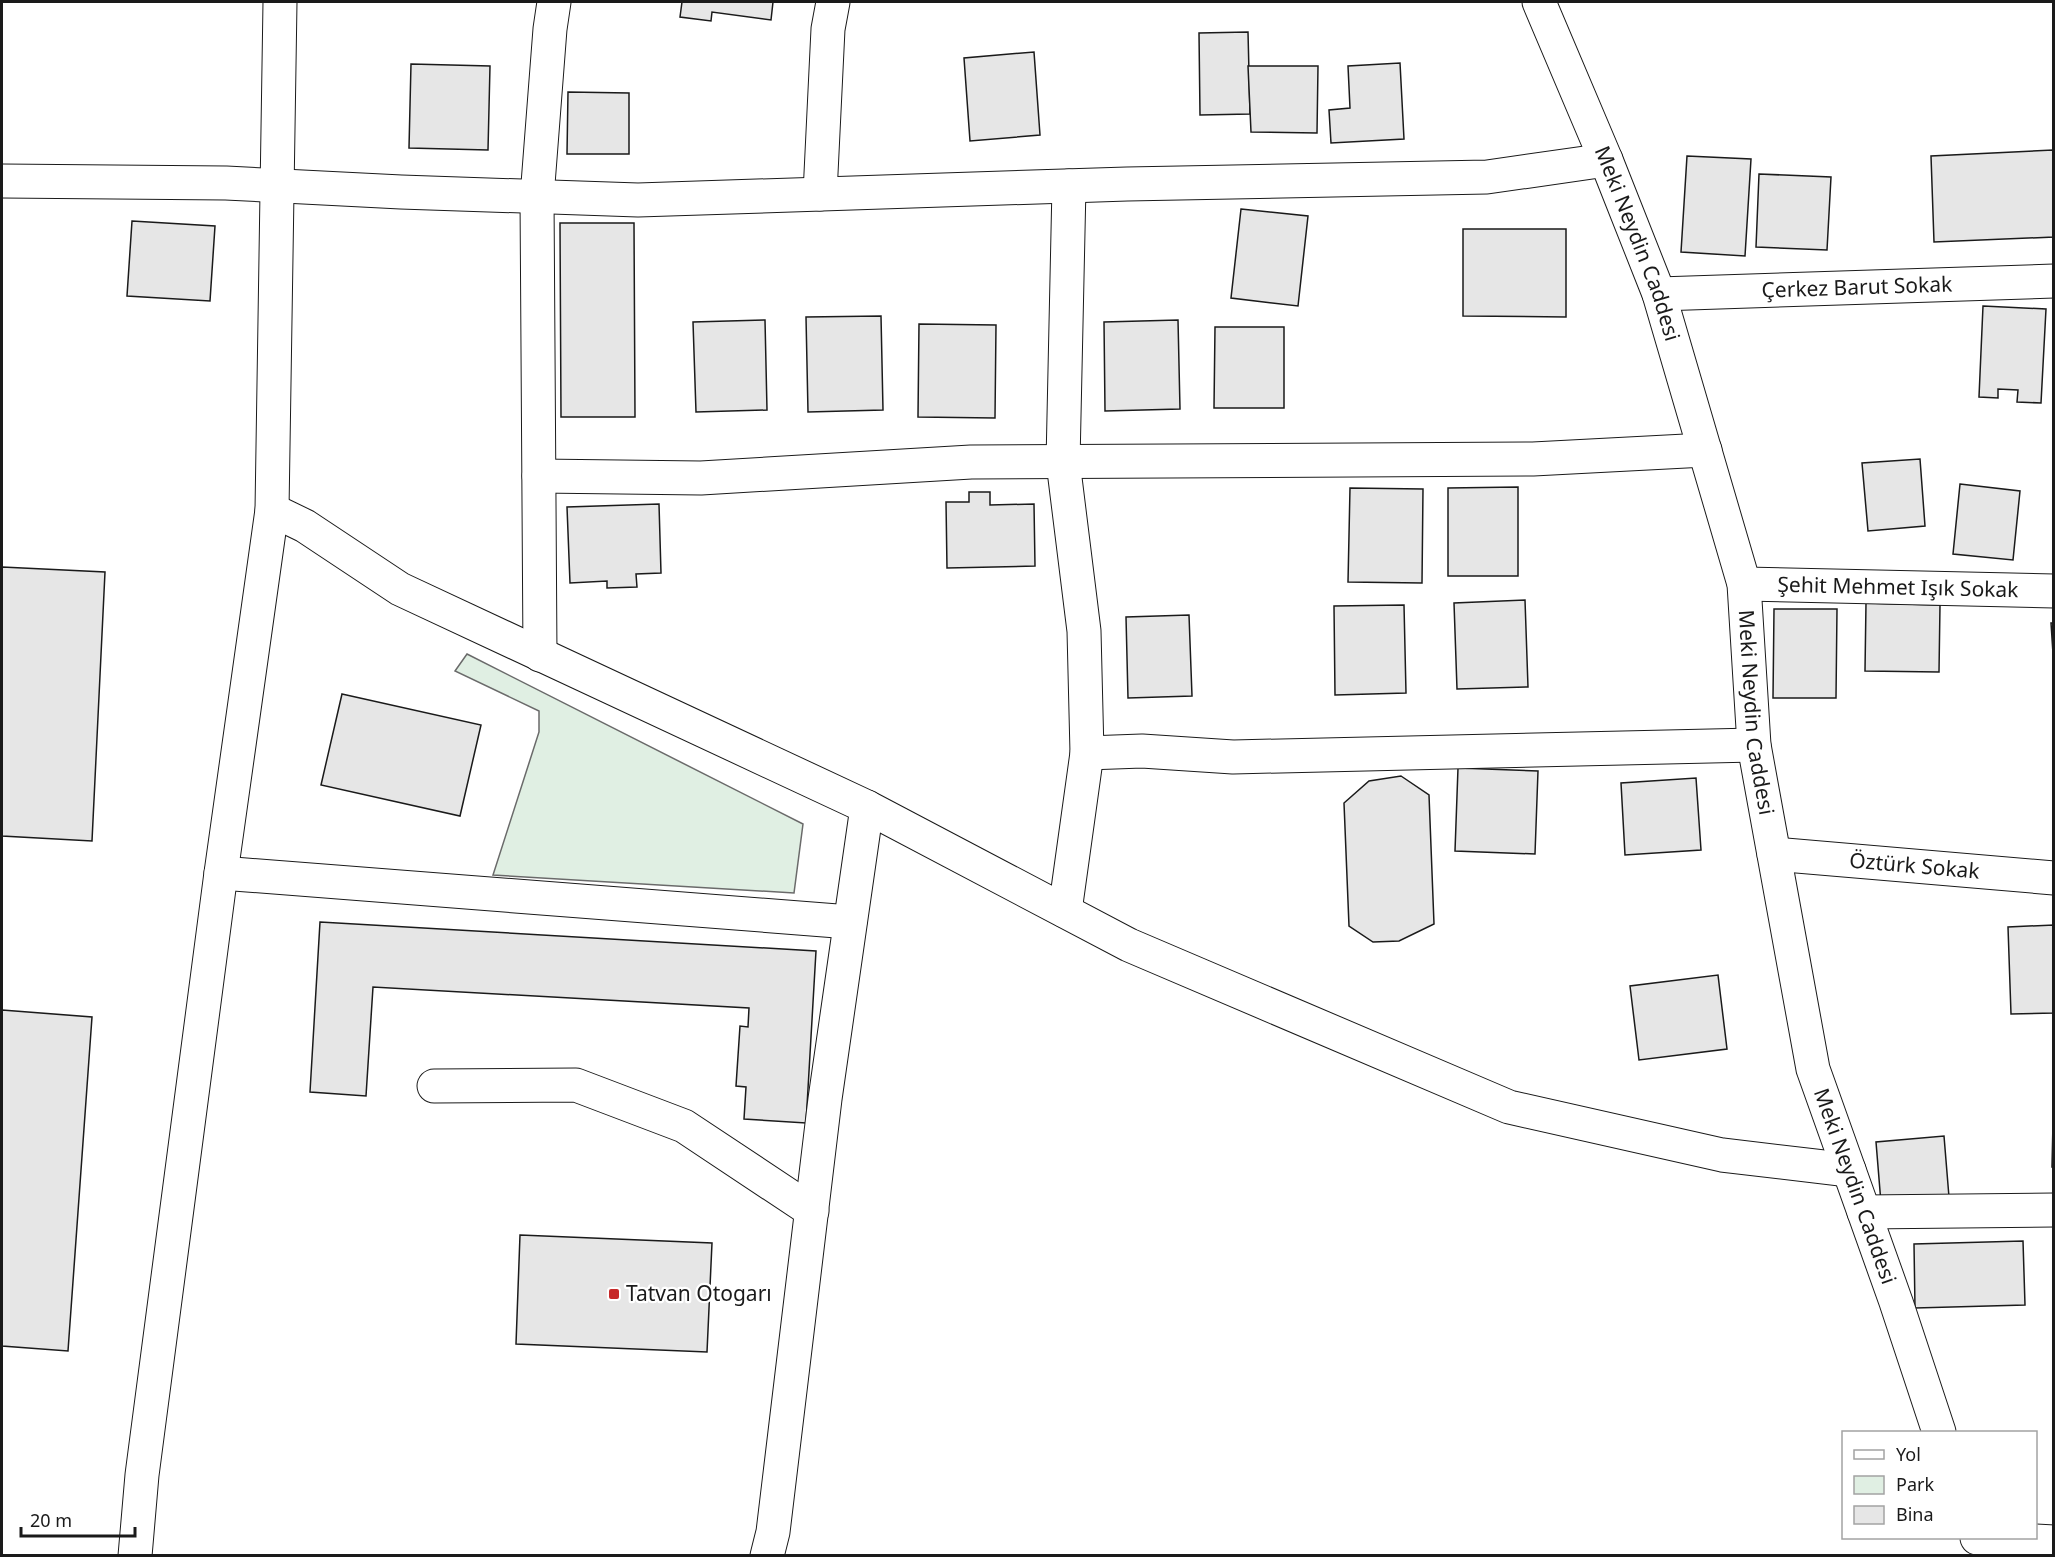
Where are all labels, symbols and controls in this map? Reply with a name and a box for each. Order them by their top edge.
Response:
street label: Meki Neydin Caddesi [1589,142,1687,344]
street label: Çerkez Barut Sokak [1761,269,1953,304]
street label: Şehit Mehmet Işık Sokak [1777,570,2020,603]
street label: Meki Neydin Caddesi [1733,609,1781,817]
street label: Öztürk Sokak [1848,846,1982,885]
street label: Meki Neydin Caddesi [1808,1084,1903,1288]
place label: Tatvan Otogarı [626,1279,772,1307]
marker: Tatvan Otogarı [607,1287,621,1301]
legend [1842,1431,2037,1539]
text: Yol [1896,1442,1921,1466]
text: Park [1896,1472,1934,1496]
scale bar [21,1500,135,1538]
text: Bina [1896,1502,1934,1526]
text: 20 m [30,1508,72,1532]

